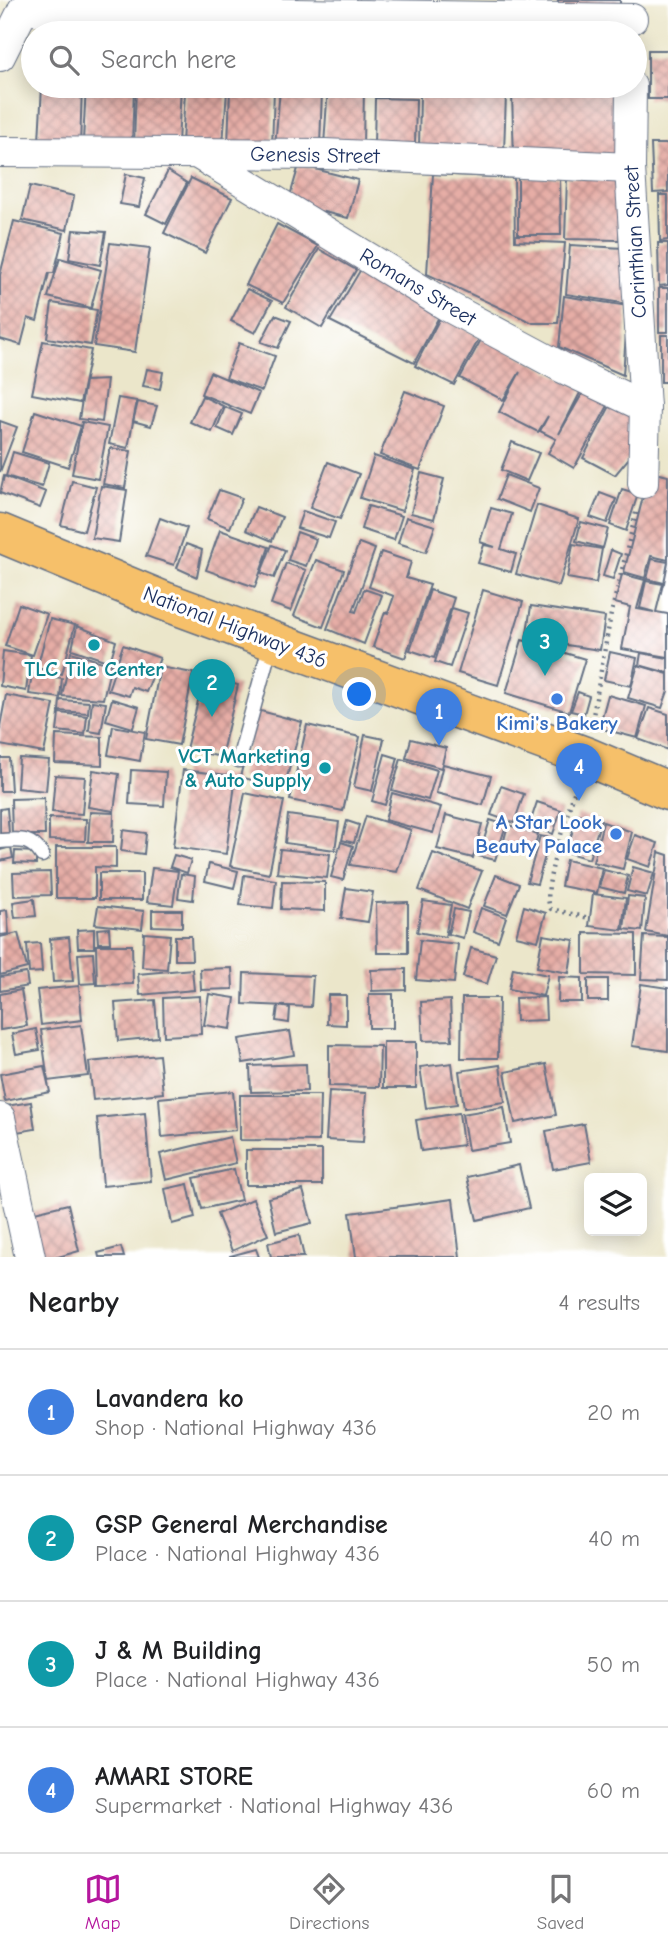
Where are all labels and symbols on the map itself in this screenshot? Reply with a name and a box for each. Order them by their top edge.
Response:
street label: Genesis Street [250,142,381,168]
street label: Corinthian Street [619,164,651,319]
street label: Romans Street [355,243,481,332]
street label: National Highway 436 [140,581,330,673]
pin: 3 [522,618,568,676]
marker: TLC Tile Center [86,637,102,653]
place label: TLC Tile Center [24,657,164,681]
pin: 2 [189,659,235,717]
your location [342,677,376,711]
pin: 1 [416,688,462,746]
marker: Kimi's Bakery [549,691,565,707]
place label: Kimi's Bakery [496,711,618,735]
pin: 4 [556,743,602,801]
place label: VCT Marketing & Auto Supply [178,744,311,792]
marker: VCT Marketing & Auto Supply [317,760,333,776]
place label: A Star Look Beauty Palace [475,810,603,858]
marker: A Star Look Beauty Palace [608,826,624,842]

